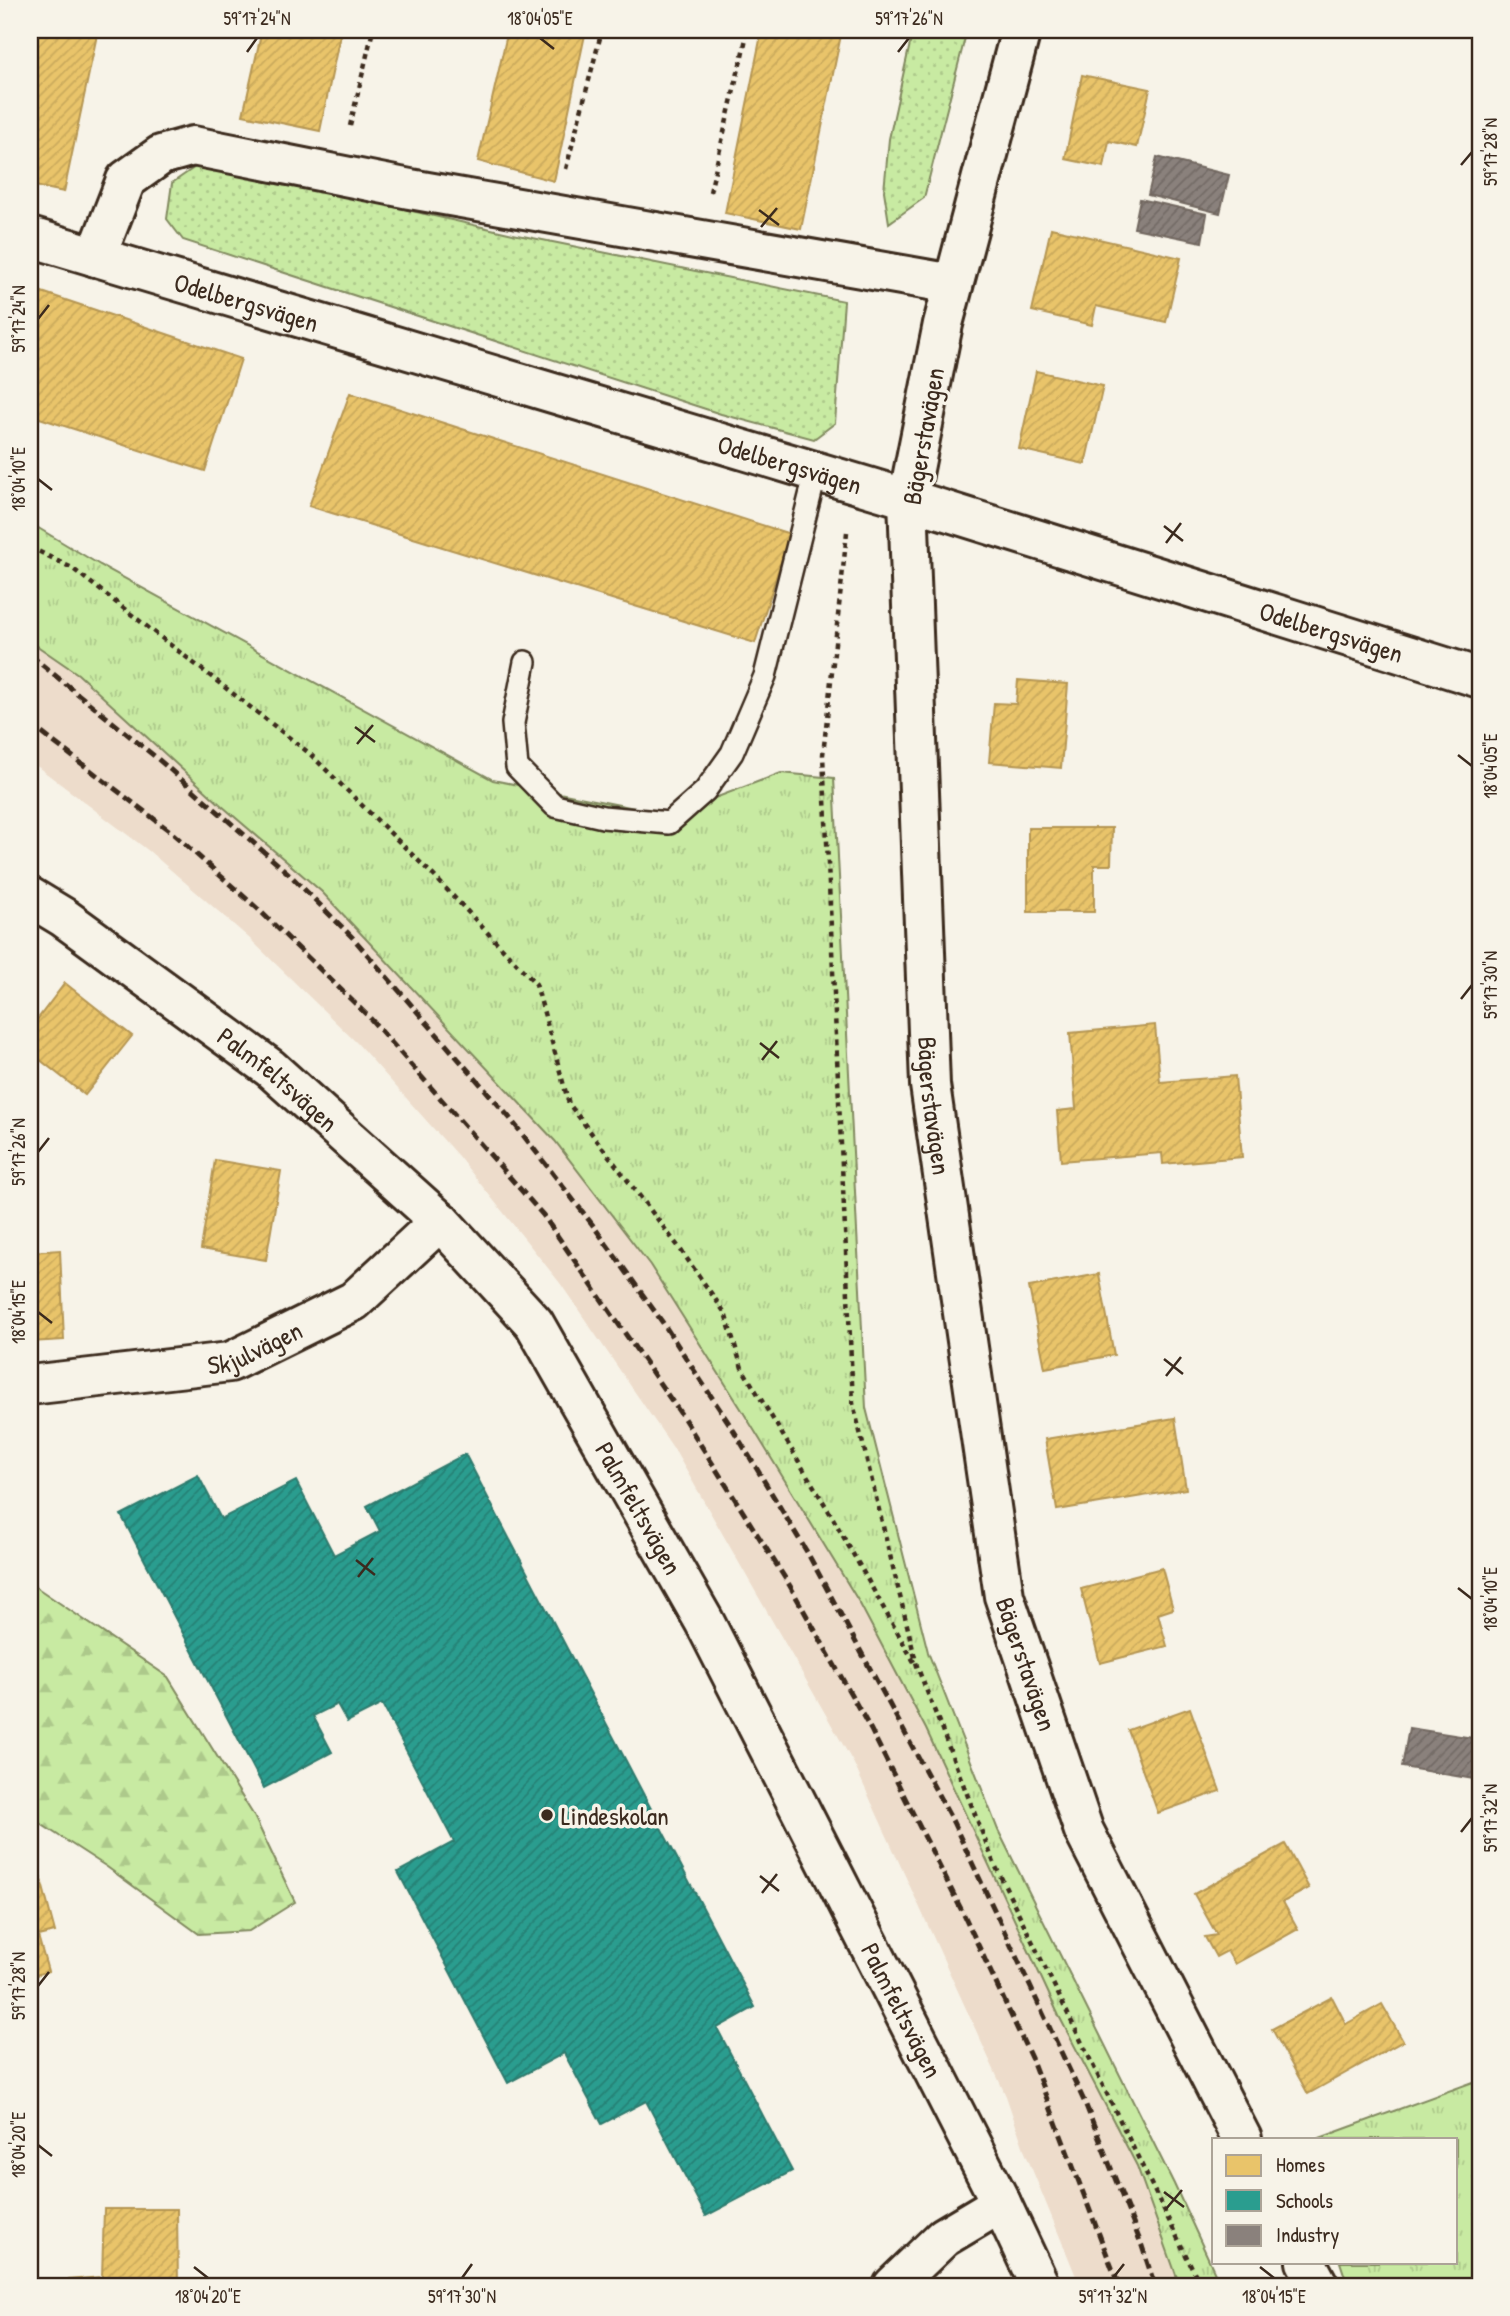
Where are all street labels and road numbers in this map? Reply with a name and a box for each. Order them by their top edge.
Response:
street label: Odelbergsvägen [170,264,323,340]
street label: Bägerstavägen [894,365,952,507]
street label: Odelbergsvägen [714,426,866,502]
street label: Odelbergsvägen [1255,593,1408,670]
street label: Palmfeltsvägen [211,1018,346,1139]
street label: Bägerstavägen [911,1036,960,1177]
street label: Skjulvägen [206,1312,308,1382]
street label: Palmfeltsvägen [588,1435,691,1580]
street label: Bägerstavägen [988,1592,1066,1735]
street label: Palmfeltsvägen [853,1936,952,2083]

